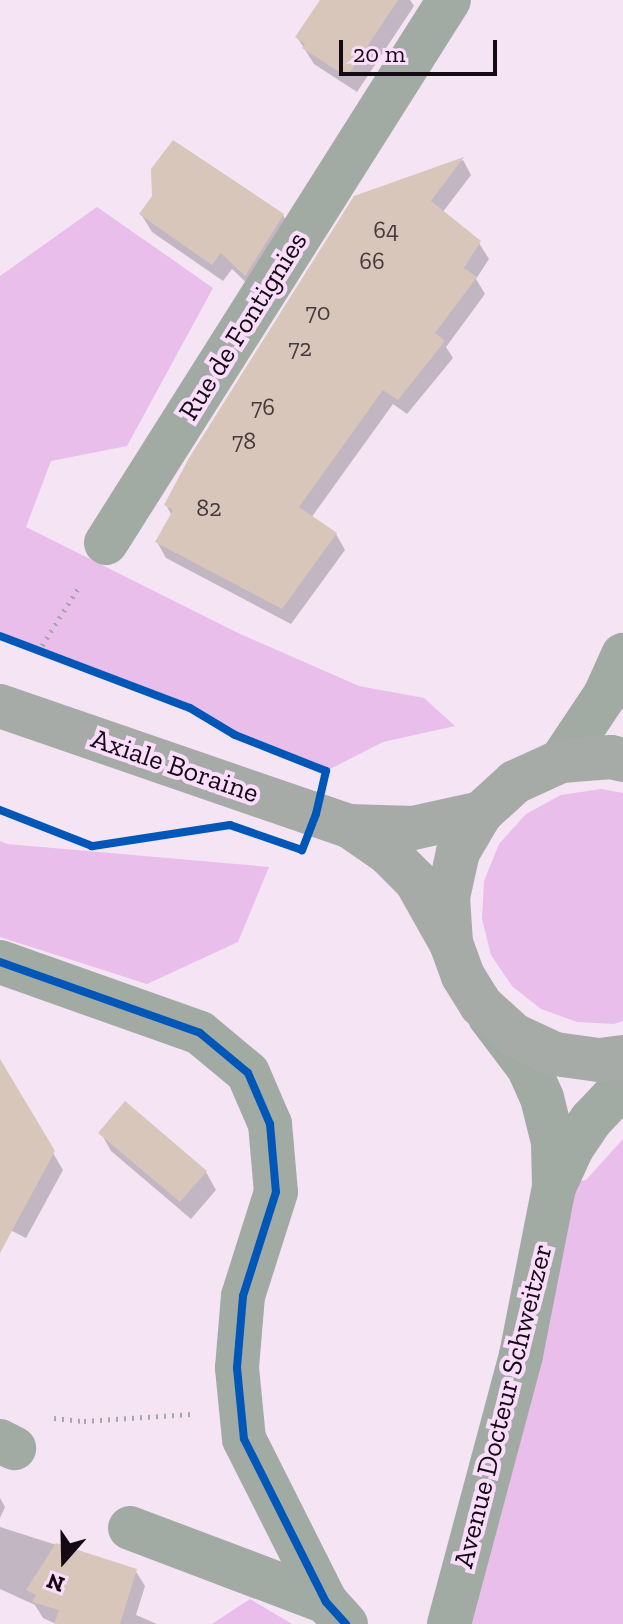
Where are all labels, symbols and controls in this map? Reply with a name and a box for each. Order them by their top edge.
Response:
scale bar [343,24,501,74]
text: 20 m [353,39,405,68]
house number: 64 [373,216,399,244]
street label: Rue de Fontignies [172,226,314,426]
house number: 66 [359,247,385,275]
house number: 70 [305,298,331,326]
house number: 72 [288,334,312,362]
house number: 76 [251,393,275,421]
house number: 78 [232,427,256,455]
house number: 82 [196,494,222,522]
street label: Axiale Boraine [87,722,263,810]
street label: Avenue Docteur Schweitzer [446,1240,560,1572]
north arrow [24,1520,104,1600]
text: N [43,1567,68,1599]

